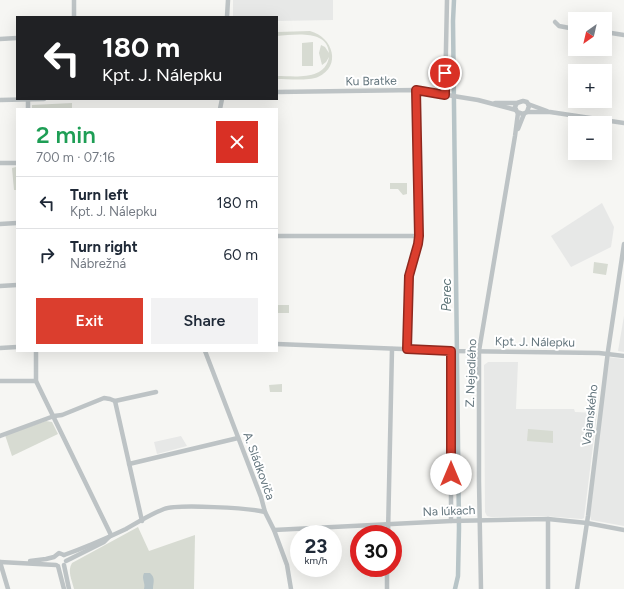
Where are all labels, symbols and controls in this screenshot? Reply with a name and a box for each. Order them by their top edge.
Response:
north arrow [568,12,612,56]
map controls [568,12,612,160]
text: 180 m [102,30,180,64]
icon: left [36,32,88,84]
pin [428,56,462,90]
icon: arrive [434,62,456,84]
text: Kpt. J. Nálepku [102,64,222,86]
button: + [568,64,612,108]
street label: Ku Bratke [345,74,397,88]
button: − [568,116,612,160]
text: 2 min [36,120,96,149]
button: close [216,121,258,163]
text: 700 m · 07:16 [36,150,115,165]
text: Turn left [70,186,128,204]
icon: left [36,192,58,214]
text: 180 m [217,194,258,212]
text: Kpt. J. Nálepku [70,204,157,219]
text: Turn right [70,238,138,256]
icon: right [36,244,58,266]
text: 60 m [223,246,258,264]
text: Nábrežná [70,256,126,271]
water label: Perec [439,278,454,312]
button: Exit [36,298,143,344]
button: Share [151,298,258,344]
street label: Kpt. J. Nálepku [495,334,575,350]
street label: Z. Nejedlého [463,338,479,408]
street label: Vajanského [579,384,601,446]
street label: A. Sládkoviča [240,430,278,502]
position arrow [430,453,472,495]
street label: Na lúkach [422,503,476,519]
speed limit sign: 30 [350,525,402,577]
text: 23 [305,534,327,558]
text: km/h [305,554,327,567]

